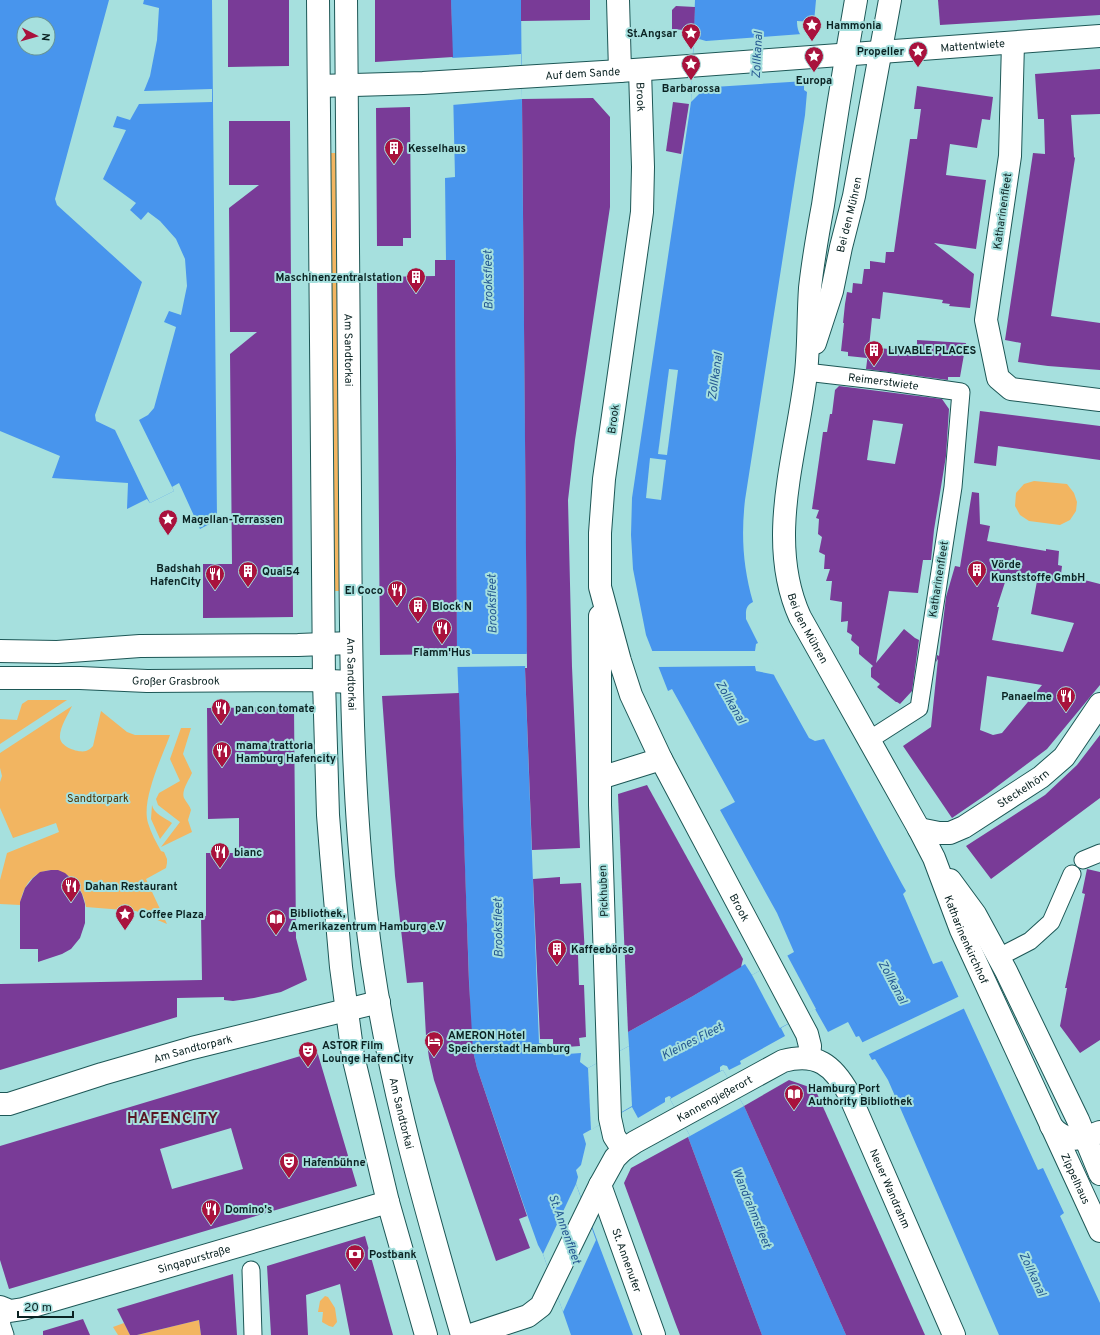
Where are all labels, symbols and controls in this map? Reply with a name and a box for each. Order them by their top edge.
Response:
place icon: Hammonia [801,14,823,42]
north arrow [16,16,56,56]
place label: Hammonia [826,19,881,33]
place icon: St.Angsar [680,22,702,50]
place label: St.Angsar [627,27,677,41]
water label: Zollkanal [749,30,767,79]
text: N [38,32,52,42]
street label: Mattentwiete [940,37,1006,56]
place icon: Propeller [907,40,929,68]
place icon: Europa [803,45,825,73]
place label: Propeller [857,45,904,59]
place icon: Barbarossa [680,53,702,81]
street label: Auf dem Sande [545,65,621,84]
place label: Europa [796,74,832,88]
street label: Brook [632,82,647,112]
place label: Barbarossa [662,82,720,96]
building icon: Kesselhaus [383,137,405,165]
place label: Kesselhaus [408,142,466,156]
street label: Katharinenfleet [991,172,1015,250]
street label: Bei den Mühren [834,176,865,254]
water label: Brooksfleet [480,249,498,310]
building icon: Maschinenzentralstation [405,266,427,294]
place label: Maschinenzentralstation [275,271,402,285]
street label: Am Sandtorkai [341,313,355,386]
building icon: LIVABLE PLACES [863,339,885,367]
place label: LIVABLE PLACES [888,344,976,358]
water label: Zollkanal [705,351,727,401]
street label: Reimerstwiete [847,371,920,394]
street label: Brook [605,403,623,435]
place icon: Magellan-Terrassen [157,508,179,536]
place label: Magellan-Terrassen [182,513,283,527]
street label: Katharinenfleet [926,540,952,618]
place label: Vörde Kunststoffe GmbH [991,558,1085,585]
building icon: Vörde Kunststoffe GmbH [966,559,988,587]
building icon: Quai54 [237,560,259,588]
place label: Badshah HafenCity [150,562,201,589]
restaurant icon: Badshah HafenCity [204,563,226,591]
place label: Quai54 [262,565,300,579]
water label: Brooksfleet [484,573,502,634]
restaurant icon: El Coco [386,579,408,607]
place label: El Coco [345,584,383,598]
street label: Bei den Mühren [784,592,831,666]
building icon: Block N [407,595,429,623]
place label: Block N [432,600,472,614]
restaurant icon: Flamm'Hus [431,617,453,645]
street label: Am Sandtorkai [343,637,359,711]
place label: Flamm'Hus [413,646,471,660]
street label: Großer Grasbrook [132,674,220,689]
water label: Zollkanal [711,678,749,728]
restaurant icon: Panaelme [1055,685,1077,713]
place label: Panaelme [1001,690,1052,704]
restaurant icon: pan con tomate [210,697,232,725]
place label: pan con tomate [235,702,315,716]
place label: mama trattoria Hamburg Hafencity [236,739,336,766]
restaurant icon: mama trattoria Hamburg Hafencity [211,740,233,768]
street label: Steckelhörn [995,767,1053,812]
park label: Sandtorpark [67,792,129,806]
restaurant icon: bianc [209,841,231,869]
place label: bianc [234,846,262,860]
street label: Pickhuben [596,865,612,917]
restaurant icon: Dahan Restaurant [60,875,82,903]
place label: Dahan Restaurant [85,880,177,894]
street label: Brook [726,892,752,924]
street label: Katharinenkirchhof [941,893,991,986]
water label: Brooksfleet [490,897,508,958]
place icon: Coffee Plaza [114,903,136,931]
place label: Bibliothek, Amerikazentrum Hamburg e.V [290,907,445,934]
place label: Coffee Plaza [139,908,204,922]
library icon: Bibliothek, Amerikazentrum Hamburg e.V [265,908,287,936]
building icon: Kaffeebörse [546,938,568,966]
place label: Kaffeebörse [571,943,634,957]
water label: Zollkanal [874,958,911,1008]
water label: Kleines Fleet [659,1019,727,1064]
place label: AMERON Hotel Speicherstadt Hamburg [448,1029,570,1056]
hotel icon: AMERON Hotel Speicherstadt Hamburg [423,1030,445,1058]
street label: Am Sandtorpark [152,1032,234,1067]
place label: ASTOR Film Lounge HafenCity [322,1039,414,1066]
theatre icon: ASTOR Film Lounge HafenCity [297,1040,319,1068]
street label: Kannengießerort [675,1073,755,1126]
street label: Am Sandtorkai [386,1076,416,1151]
place label: Hamburg Port Authority Bibliothek [808,1082,912,1109]
library icon: Hamburg Port Authority Bibliothek [783,1083,805,1111]
district label: HAFENCITY [127,1110,219,1129]
street label: Neuer Wandrahm [866,1147,913,1231]
theatre icon: Hafenbühne [278,1151,300,1179]
street label: Zippelhaus [1057,1151,1093,1207]
place label: Hafenbühne [303,1156,366,1170]
water label: Wandrahmsfleet [728,1166,775,1251]
water label: St. Annenfleet [544,1192,584,1267]
restaurant icon: Domino's [200,1198,222,1226]
place label: Domino's [225,1203,272,1217]
street label: St. Annenufer [608,1227,644,1295]
street label: Singapurstraße [156,1243,232,1277]
bank icon: Postbank [344,1243,366,1271]
place label: Postbank [369,1248,417,1262]
water label: Zollkanal [1015,1250,1050,1300]
scale bar [18,1293,73,1319]
text: 20 m [24,1300,52,1316]

